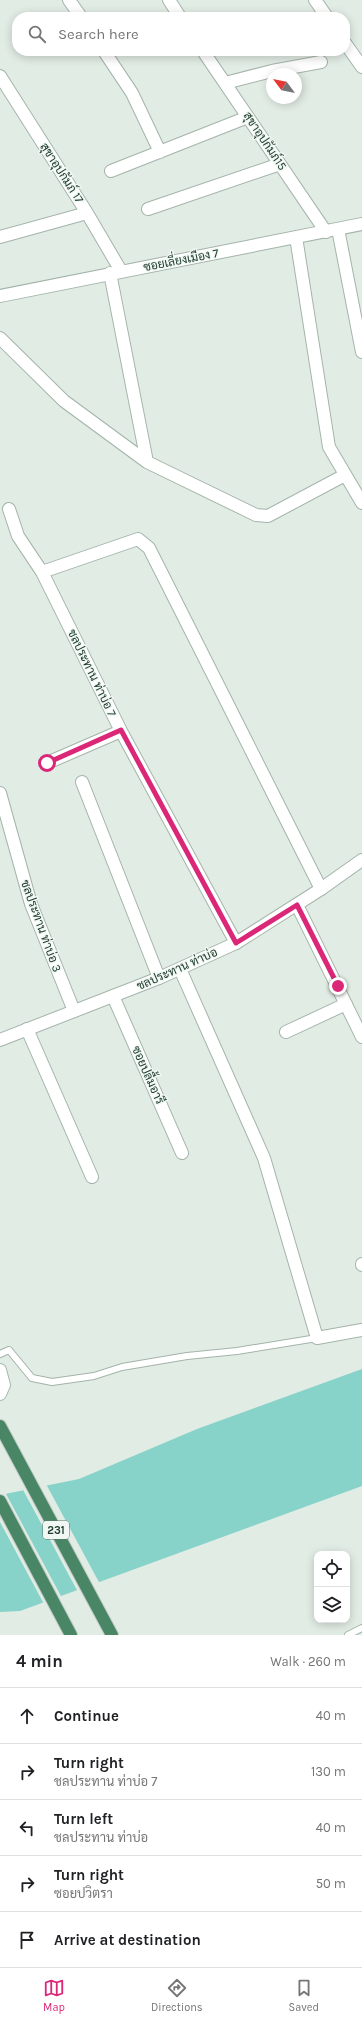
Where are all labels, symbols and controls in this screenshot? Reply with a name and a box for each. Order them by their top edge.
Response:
search box [12,12,350,56]
icon: search [26,23,48,45]
text: Search here [58,25,139,43]
north arrow [266,68,302,104]
street label: สุขาอุปกัมภ์15 [239,109,291,174]
street label: สุขาอุปกัมภ์ 17 [36,140,88,207]
street label: ซอยเลี่ยงเมือง 7 [141,242,220,274]
street label: ชลประทาน ท่าบ่อ 7 [65,627,119,719]
route start [38,754,56,772]
street label: ชลประทาน ท่าบ่อ 3 [18,878,64,974]
street label: ชลประทาน ท่าบ่อ [134,945,220,993]
route end [329,977,347,995]
street label: ซอยปลื้มอารี [129,1042,171,1106]
road number: 231 [43,1521,69,1539]
map controls [314,1551,350,1623]
button: locate [314,1551,350,1587]
button: layers [314,1587,350,1623]
text: 4 min [16,1651,63,1671]
text: Walk · 260 m [270,1654,346,1669]
icon: ahead [16,1705,38,1727]
text: Continue [54,1707,119,1725]
text: 40 m [316,1708,346,1723]
text: Turn right [54,1754,124,1772]
icon: right [16,1761,38,1783]
text: 130 m [311,1764,346,1779]
text: ชลประทาน ท่าบ่อ 7 [54,1774,157,1789]
text: Turn left [54,1810,113,1828]
icon: left [16,1817,38,1839]
text: 40 m [316,1820,346,1835]
text: ชลประทาน ท่าบ่อ [54,1830,148,1845]
text: Turn right [54,1866,124,1884]
icon: right [16,1873,38,1895]
text: 50 m [316,1876,346,1891]
text: ซอยปวิตรา [54,1886,113,1901]
icon: arrive [16,1929,38,1951]
text: Arrive at destination [54,1931,201,1949]
tab: Map [43,1977,65,2014]
tab: Directions [151,1977,203,2014]
tab: Saved [289,1977,319,2014]

